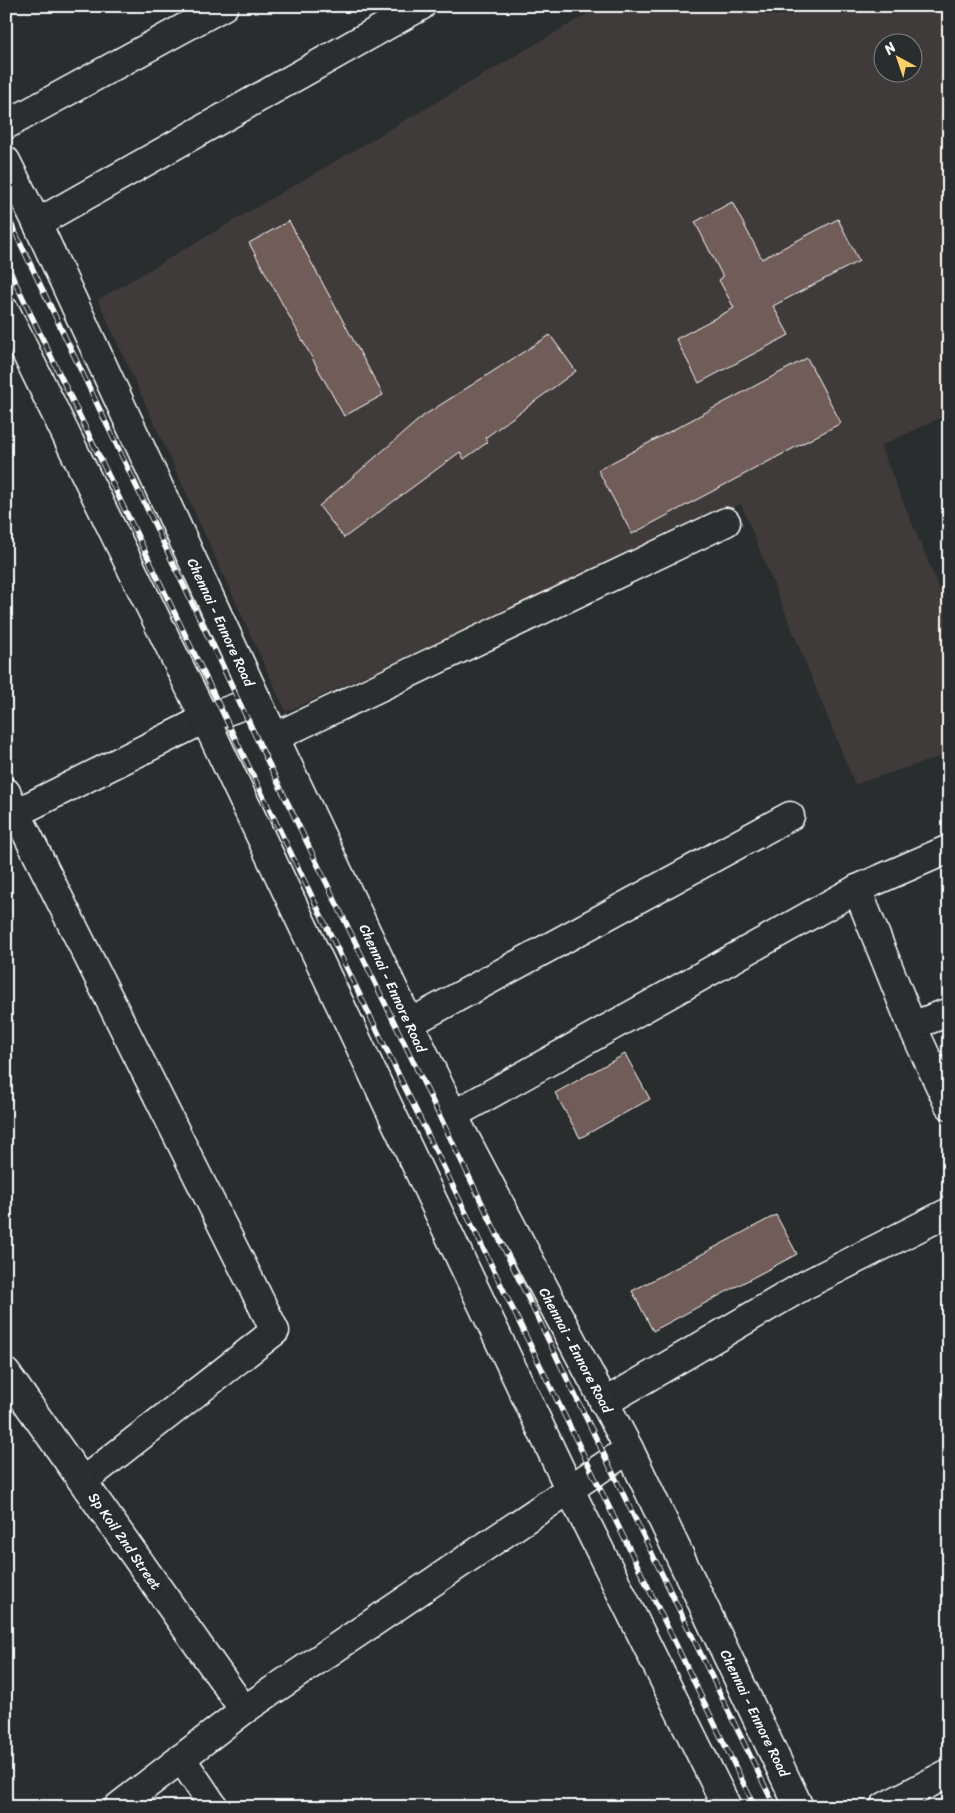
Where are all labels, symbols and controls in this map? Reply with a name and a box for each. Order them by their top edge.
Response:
north arrow [872,32,922,82]
text: N [877,36,902,62]
street label: Chennai - Ennore Road [180,554,262,692]
street label: Chennai - Ennore Road [352,920,434,1058]
street label: Chennai - Ennore Road [532,1283,620,1419]
street label: Sp Koil 2nd Street [81,1487,168,1595]
street label: Chennai - Ennore Road [713,1645,797,1783]

